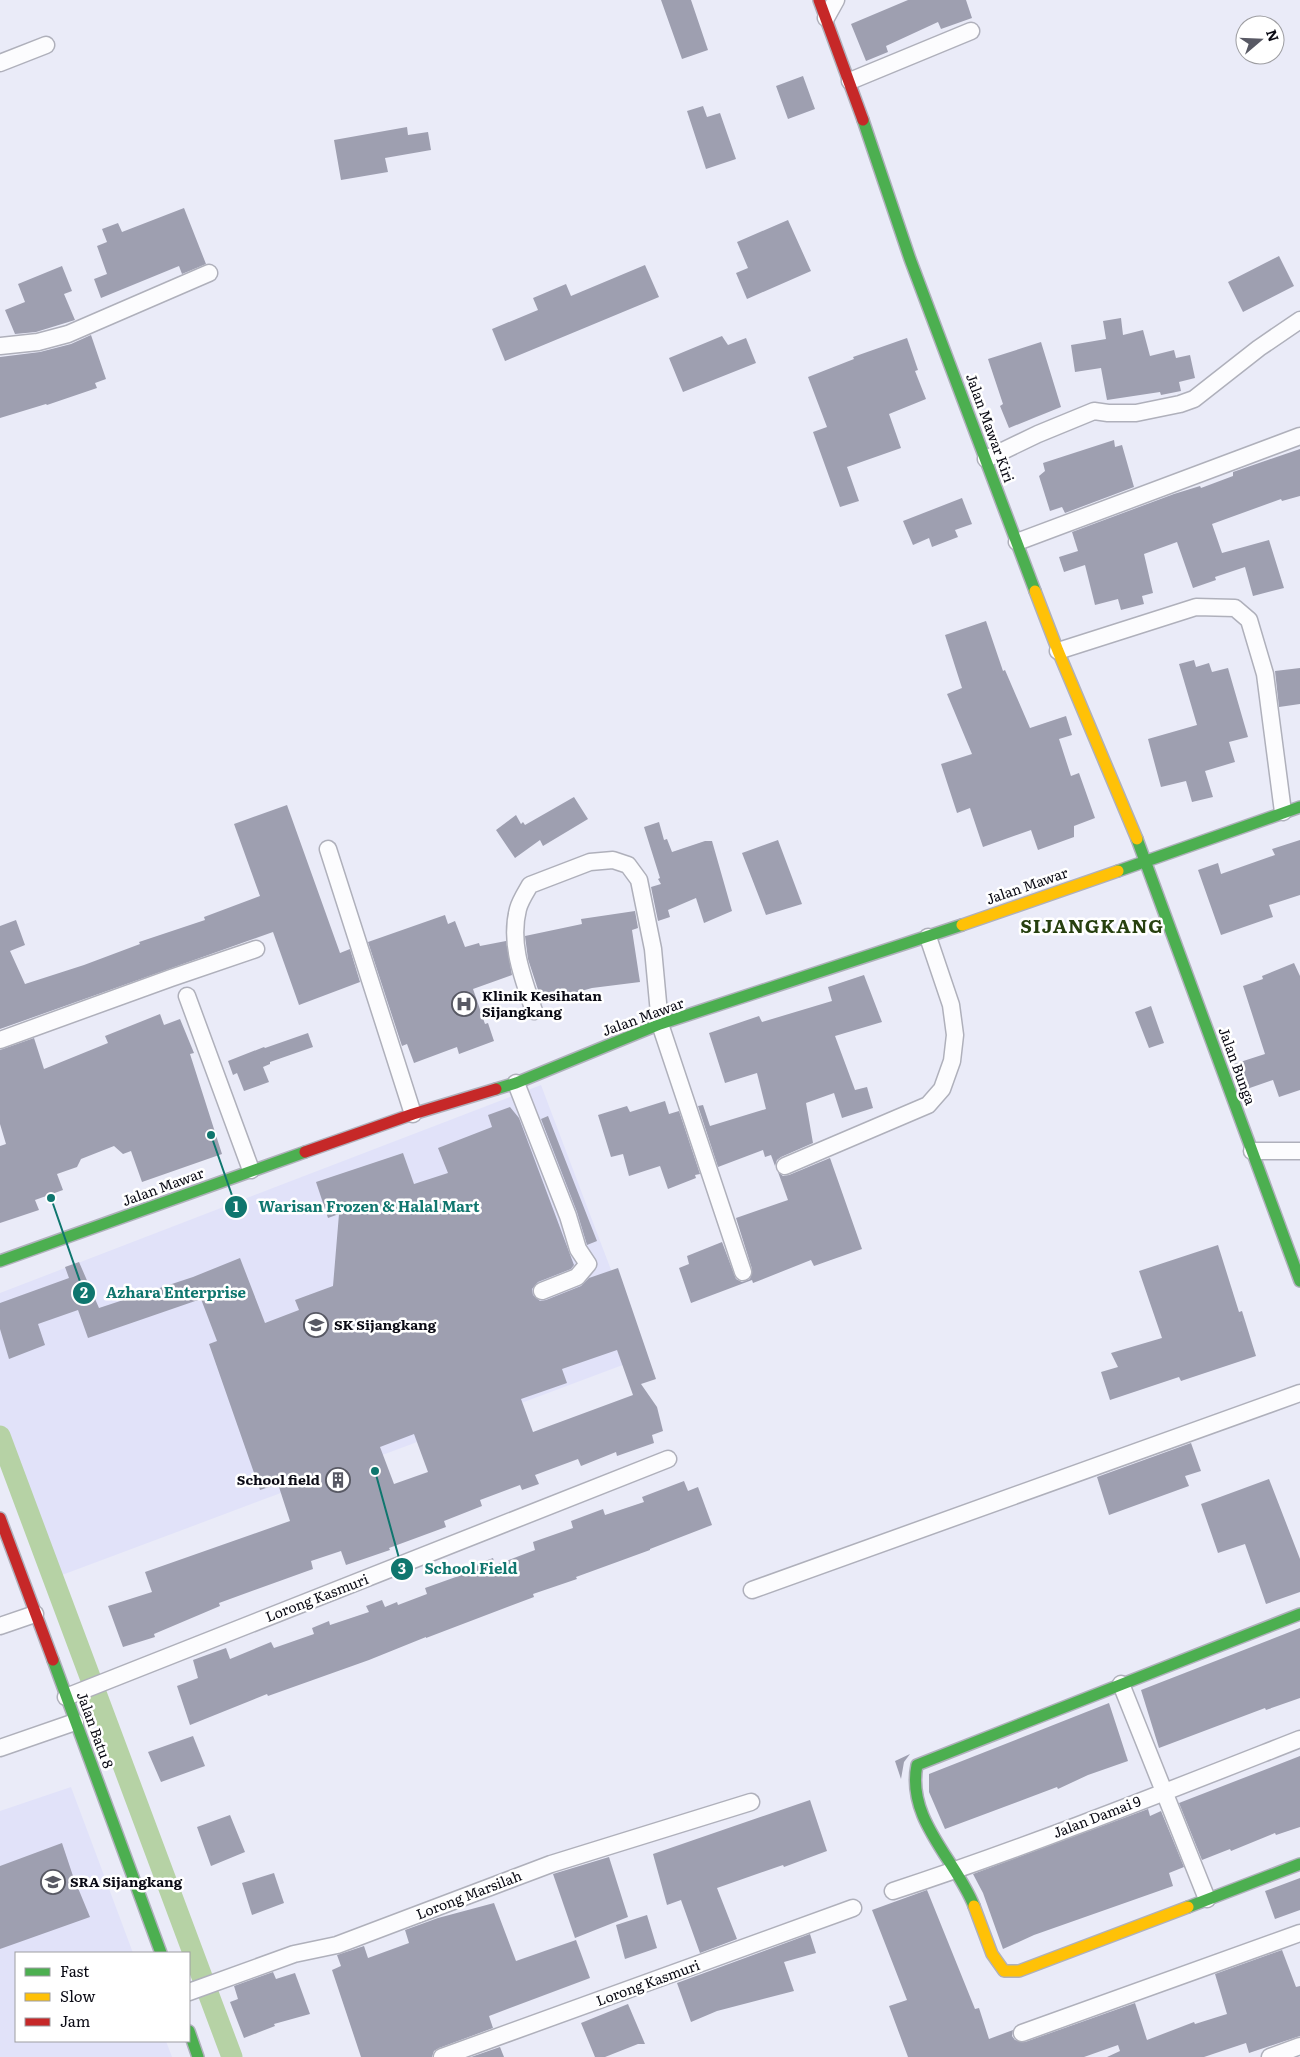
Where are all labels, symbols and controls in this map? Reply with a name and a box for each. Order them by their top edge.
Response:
north arrow [1235,15,1285,65]
text: N [1262,27,1285,44]
street label: Jalan Mawar Kiri [962,370,1020,485]
street label: Jalan Mawar [983,862,1071,908]
district label: SIJANGKANG [1020,911,1164,939]
place label: Klinik Kesihatan Sijangkang [482,985,602,1021]
hospital icon: Klinik Kesihatan Sijangkang [451,991,477,1017]
street label: Jalan Mawar [599,992,687,1040]
street label: Jalan Bunga [1215,1024,1261,1108]
street label: Jalan Mawar [119,1162,207,1210]
callout: Warisan Frozen & Halal Mart [224,1192,490,1222]
text: 1 [233,1194,239,1217]
text: Warisan Frozen & Halal Mart [259,1194,480,1217]
callout: Azhara Enterprise [71,1278,256,1308]
text: 2 [80,1280,88,1303]
text: Azhara Enterprise [106,1280,247,1303]
school or university icon: SK Sijangkang [303,1312,329,1338]
place label: SK Sijangkang [334,1314,437,1334]
building icon: School field [325,1467,351,1493]
place label: School field [237,1469,320,1489]
callout: School Field [389,1554,527,1584]
text: 3 [398,1556,406,1579]
text: School Field [424,1556,518,1579]
street label: Lorong Kasmuri [262,1568,371,1626]
street label: Jalan Batu 8 [73,1689,119,1771]
street label: Jalan Damai 9 [1050,1790,1144,1842]
street label: Lorong Marsilah [413,1865,524,1923]
school or university icon: SRA Sijangkang [40,1869,66,1895]
place label: SRA Sijangkang [70,1871,183,1891]
legend [15,1952,190,2042]
street label: Lorong Kasmuri [593,1954,703,2010]
text: Fast [60,1959,89,1982]
text: Slow [60,1984,95,2007]
text: Jam [60,2009,91,2032]

